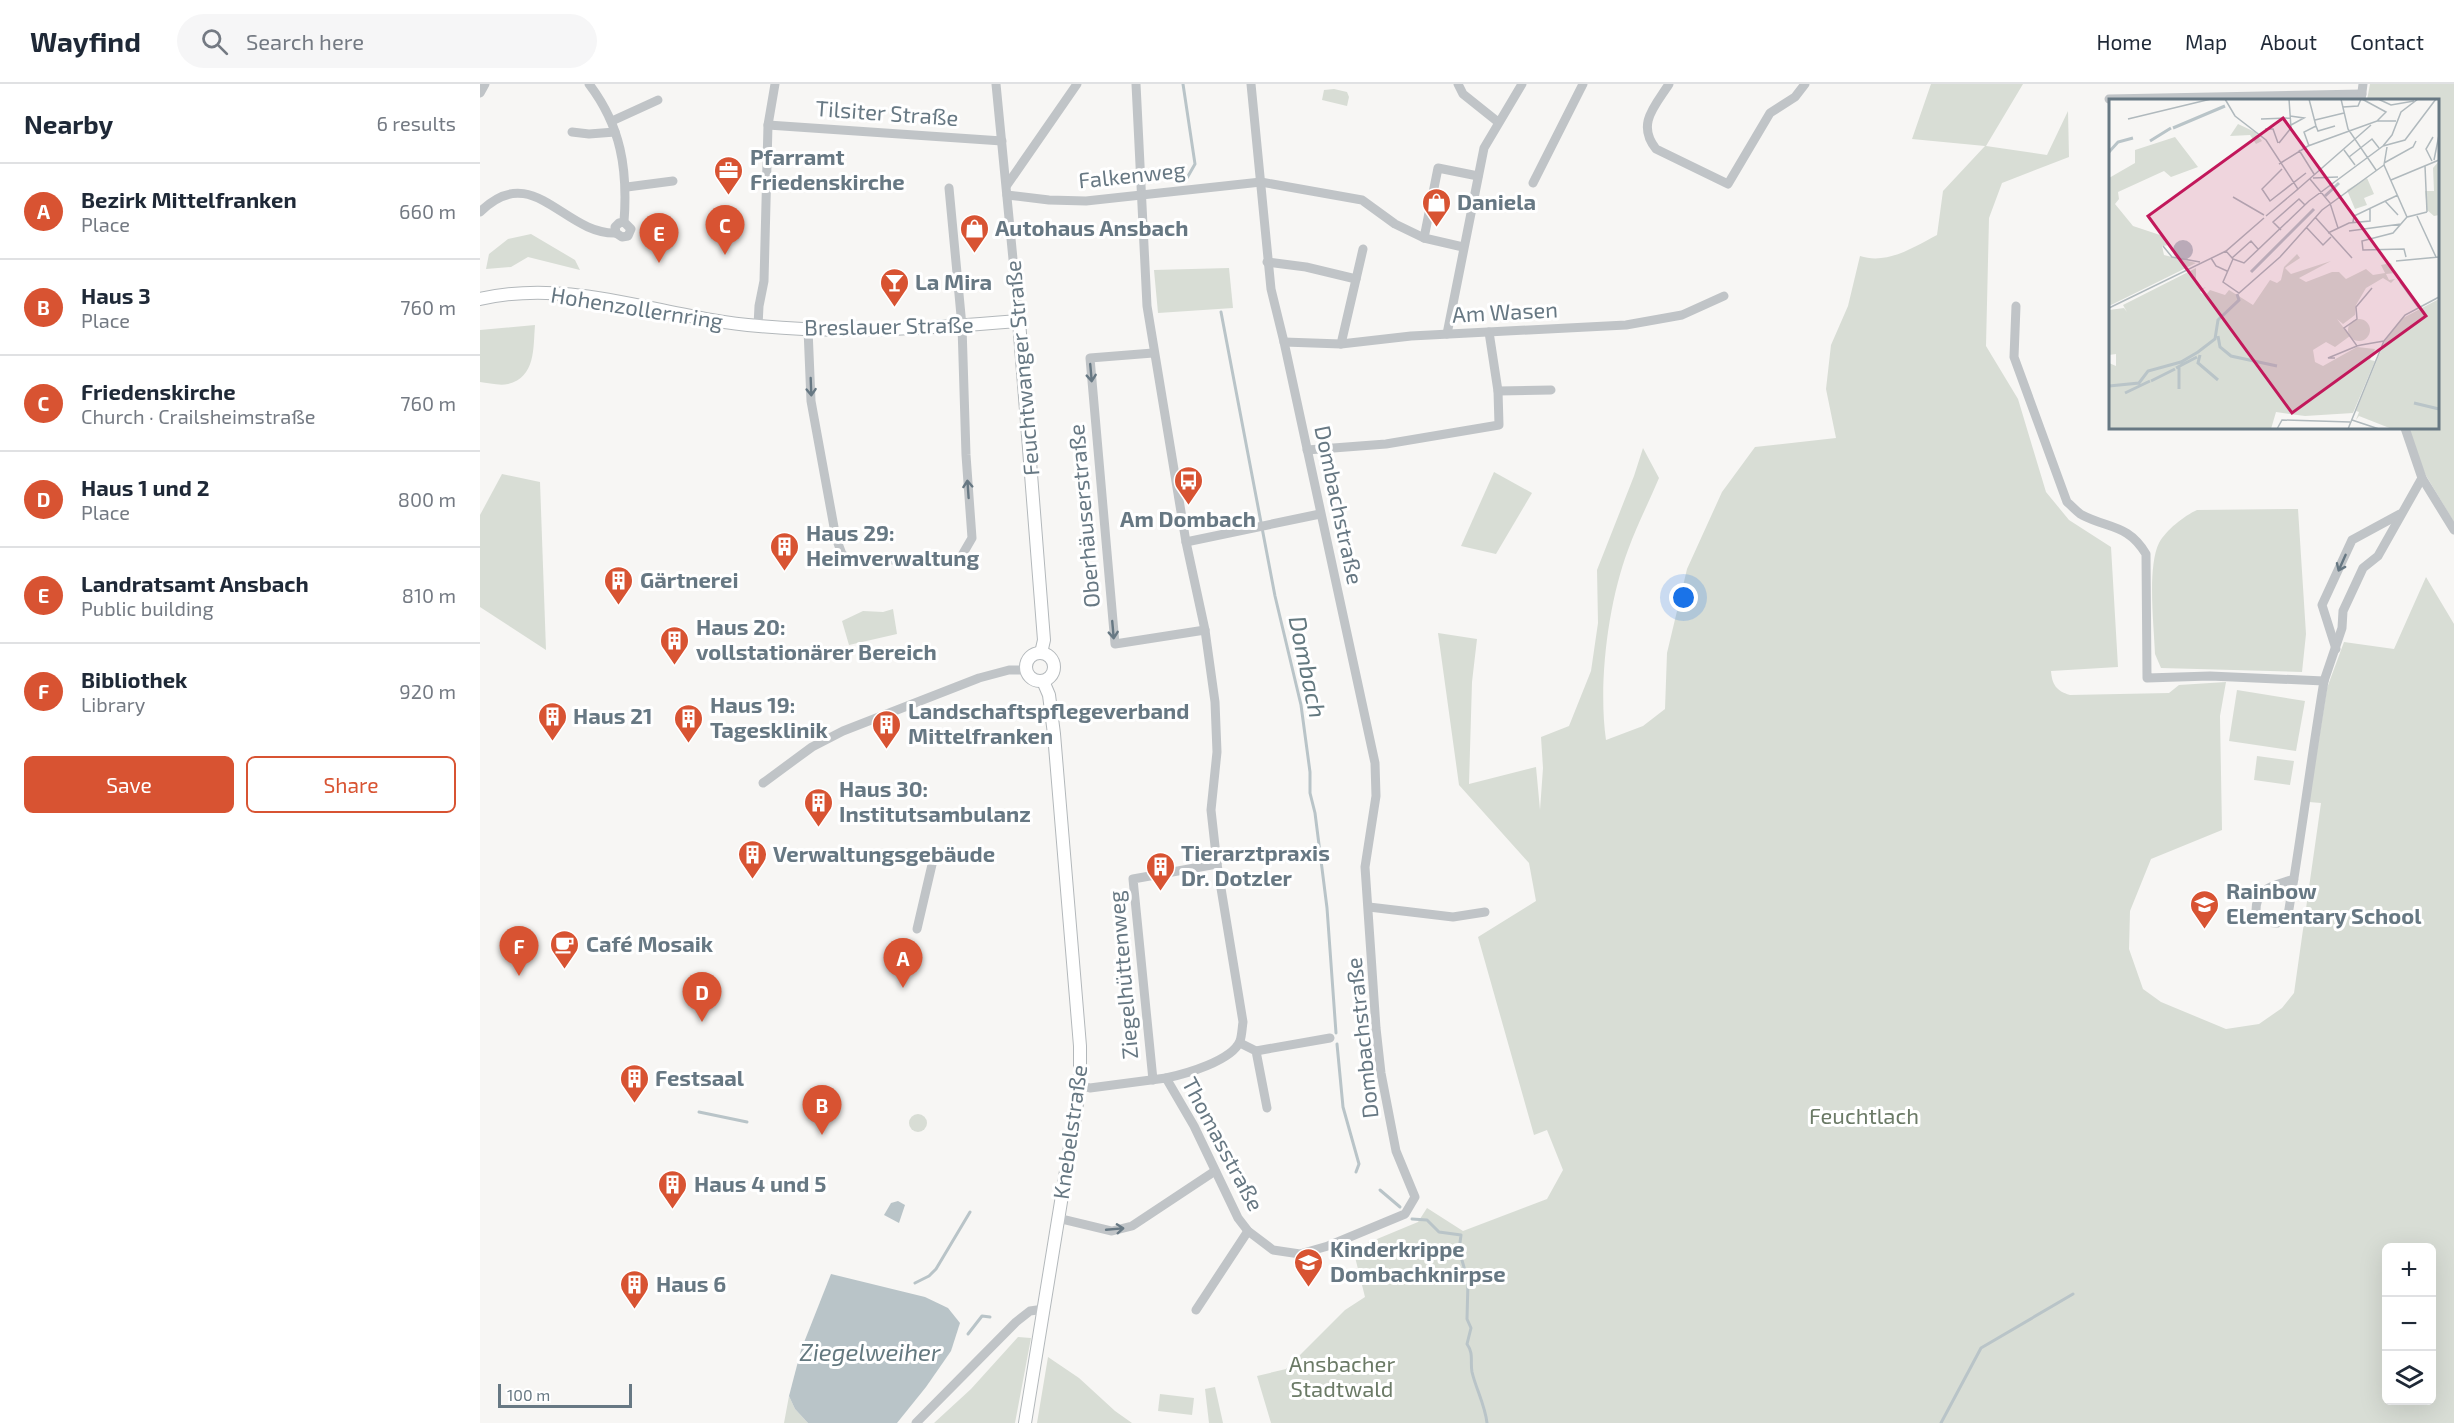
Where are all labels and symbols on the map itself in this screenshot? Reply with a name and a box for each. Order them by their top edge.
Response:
street label: Tilsiter Straße [815,94,959,130]
inset map [2109,99,2439,429]
place label: Pfarramt Friedenskirche [750,143,905,194]
office icon: Pfarramt Friedenskirche [713,154,745,196]
street label: Falkenweg [1077,155,1187,193]
shop icon: Daniela [1420,186,1452,228]
place label: Daniela [1457,188,1536,214]
pin: C [706,206,744,255]
shop icon: Autohaus Ansbach [958,212,990,254]
pin: E [640,214,678,263]
place label: Autohaus Ansbach [995,214,1188,240]
street label: Feuchtwanger Straße [999,259,1043,477]
bar icon: La Mira [878,266,910,308]
place label: La Mira [915,268,992,294]
street label: Hohenzollernring [549,281,725,333]
street label: Am Wasen [1451,295,1559,327]
street label: Breslauer Straße [804,311,974,339]
one-way arrow [1086,363,1097,383]
one-way arrow [805,377,816,397]
street label: Oberhäuserstraße [1062,423,1104,609]
street label: Dombachstraße [1310,423,1370,587]
bus stop icon: Am Dombach [1172,464,1204,506]
one-way arrow [963,480,974,500]
place label: Am Dombach [1120,505,1256,531]
place label: Haus 29: Heimverwaltung [806,519,979,570]
building icon: Haus 29: Heimverwaltung [769,530,801,572]
one-way arrow [2336,553,2347,572]
building icon: Gärtnerei [603,564,635,606]
place label: Gärtnerei [640,566,739,592]
your location [1669,583,1698,612]
place label: Haus 20: vollstationärer Bereich [696,613,937,664]
water label: Dombach [1284,613,1333,720]
one-way arrow [1108,620,1119,640]
building icon: Haus 20: vollstationärer Bereich [659,624,691,666]
place label: Haus 19: Tagesklinik [710,691,828,742]
place label: Landschaftspflegeverband Mittelfranken [908,697,1189,748]
building icon: Haus 21 [536,700,568,742]
place label: Haus 21 [573,702,653,728]
building icon: Haus 19: Tagesklinik [673,702,705,744]
building icon: Landschaftspflegeverband Mittelfranken [871,708,903,750]
place label: Haus 30: Institutsambulanz [839,775,1031,826]
building icon: Haus 30: Institutsambulanz [802,786,834,828]
building icon: Verwaltungsgebäude [736,838,768,880]
place label: Tierarztpraxis Dr. Dotzler [1181,839,1330,890]
place label: Verwaltungsgebäude [773,840,995,866]
building icon: Tierarztpraxis Dr. Dotzler [1144,850,1176,892]
place label: Rainbow Elementary School [2226,877,2422,929]
school or university icon: Rainbow Elementary School [2189,888,2221,930]
street label: Ziegelhüttenweg [1102,890,1142,1060]
pin: F [500,926,538,976]
cafe icon: Café Mosaik [549,928,581,970]
place label: Café Mosaik [586,930,714,956]
pin: A [884,938,922,988]
street label: Dombachstraße [1340,956,1382,1120]
pin: D [682,972,722,1022]
building icon: Festsaal [618,1062,650,1104]
street label: Knebelstraße [1047,1063,1091,1201]
place label: Festsaal [655,1064,745,1090]
street label: Thomasstraße [1178,1072,1270,1215]
pin: B [802,1086,842,1135]
park label: Feuchtlach [1809,1102,1919,1128]
building icon: Haus 4 und 5 [657,1168,689,1210]
place label: Haus 4 und 5 [694,1170,826,1196]
one-way arrow [1105,1223,1124,1234]
place label: Kinderkrippe Dombachknirpse [1330,1235,1506,1286]
school or university icon: Kinderkrippe Dombachknirpse [1293,1246,1325,1288]
building icon: Haus 6 [619,1268,651,1310]
place label: Haus 6 [656,1270,726,1296]
water label: Ziegelweiher [799,1337,941,1366]
park label: Ansbacher Stadtwald [1289,1350,1395,1401]
scale bar [498,1381,632,1408]

